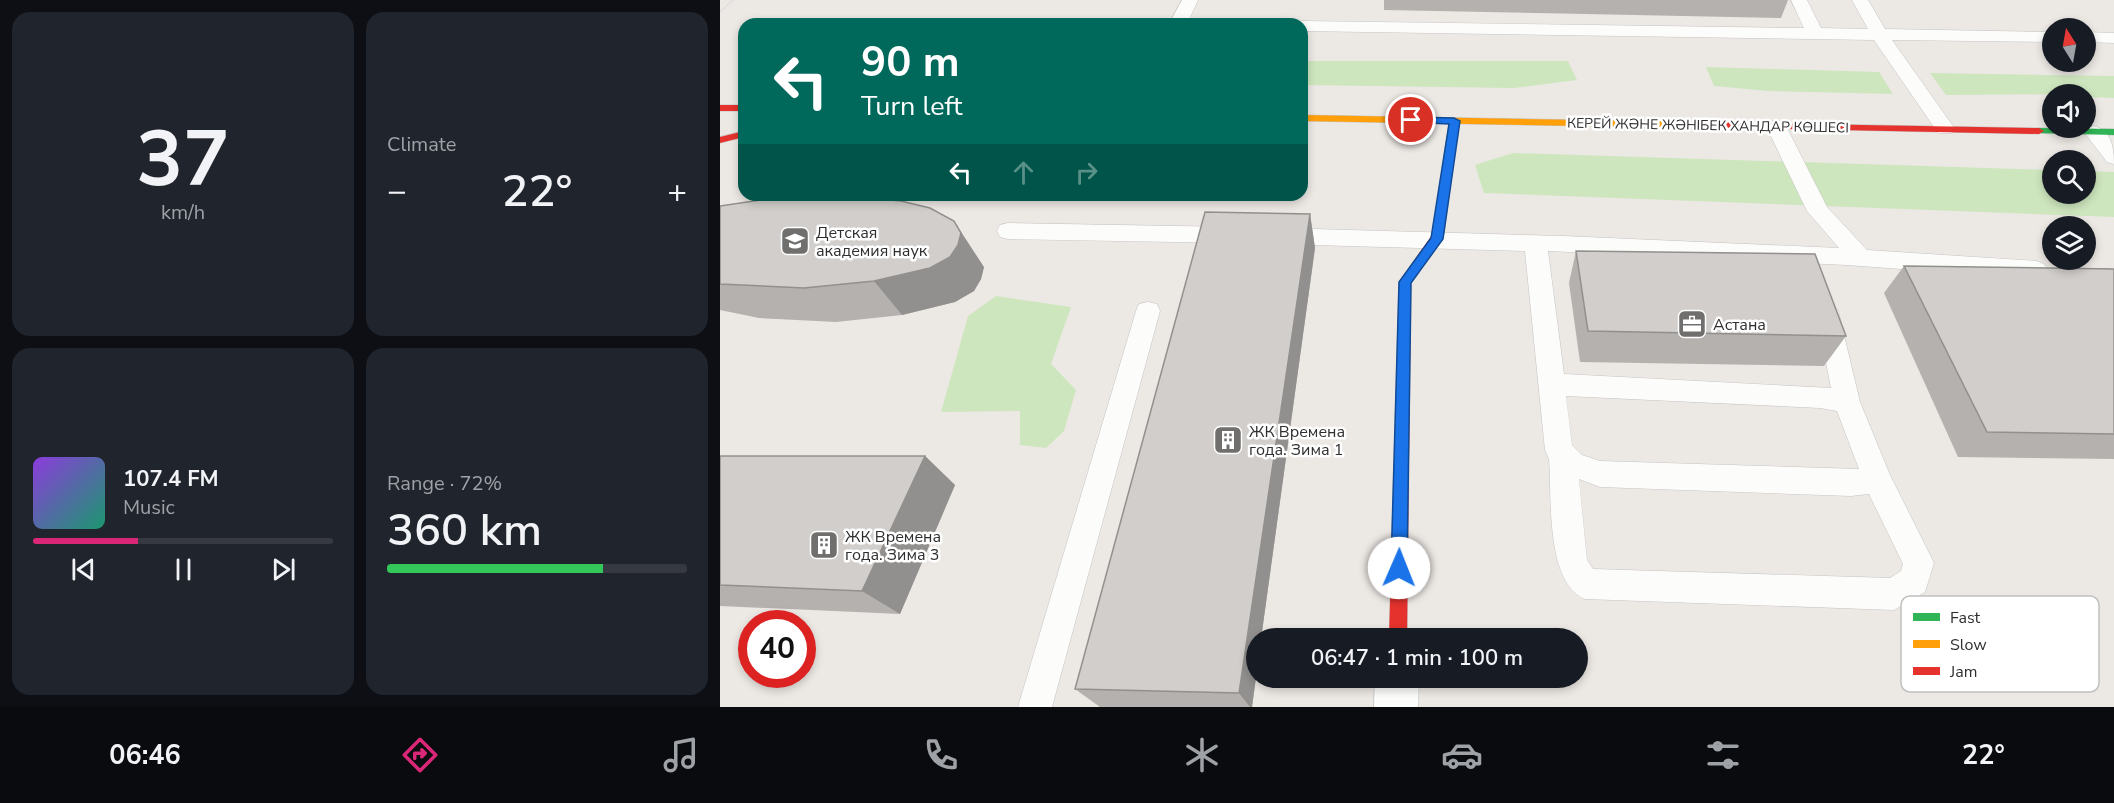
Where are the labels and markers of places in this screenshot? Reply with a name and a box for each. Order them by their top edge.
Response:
pin [1385,94,1436,145]
place label: Детская академия наук [816,222,928,262]
school or university icon: Детская академия наук [779,225,811,257]
office icon: Астана [1676,308,1708,340]
place label: Астана [1713,314,1766,336]
place label: ЖК Времена года. Зима 1 [1249,421,1345,461]
building icon: ЖК Времена года. Зима 1 [1212,424,1244,456]
place label: ЖК Времена года. Зима 3 [845,526,941,566]
building icon: ЖК Времена года. Зима 3 [808,529,840,561]

